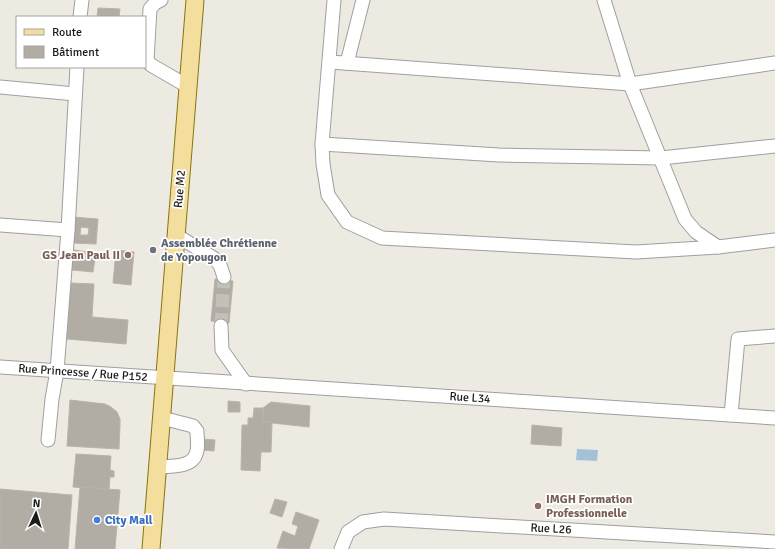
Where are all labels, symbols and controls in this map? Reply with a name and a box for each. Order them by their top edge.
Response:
legend [16,16,146,68]
text: Route [52,25,82,40]
text: Bâtiment [52,45,99,60]
street label: Rue M2 [171,169,189,209]
place label: Assemblée Chrétienne de Yopougon [161,236,277,265]
marker: Assemblée Chrétienne de Yopougon [148,245,158,255]
place label: GS Jean Paul II [42,248,120,263]
marker: GS Jean Paul II [123,250,133,260]
street label: Rue Princesse / Rue P152 [18,361,148,385]
street label: Rue L34 [449,389,492,407]
place label: IMGH Formation Professionnelle [546,492,633,521]
north arrow [16,493,56,533]
text: N [32,497,41,510]
marker: IMGH Formation Professionnelle [533,501,543,511]
place label: City Mall [105,513,153,528]
marker: City Mall [92,515,102,525]
street label: Rue L26 [530,520,572,538]

